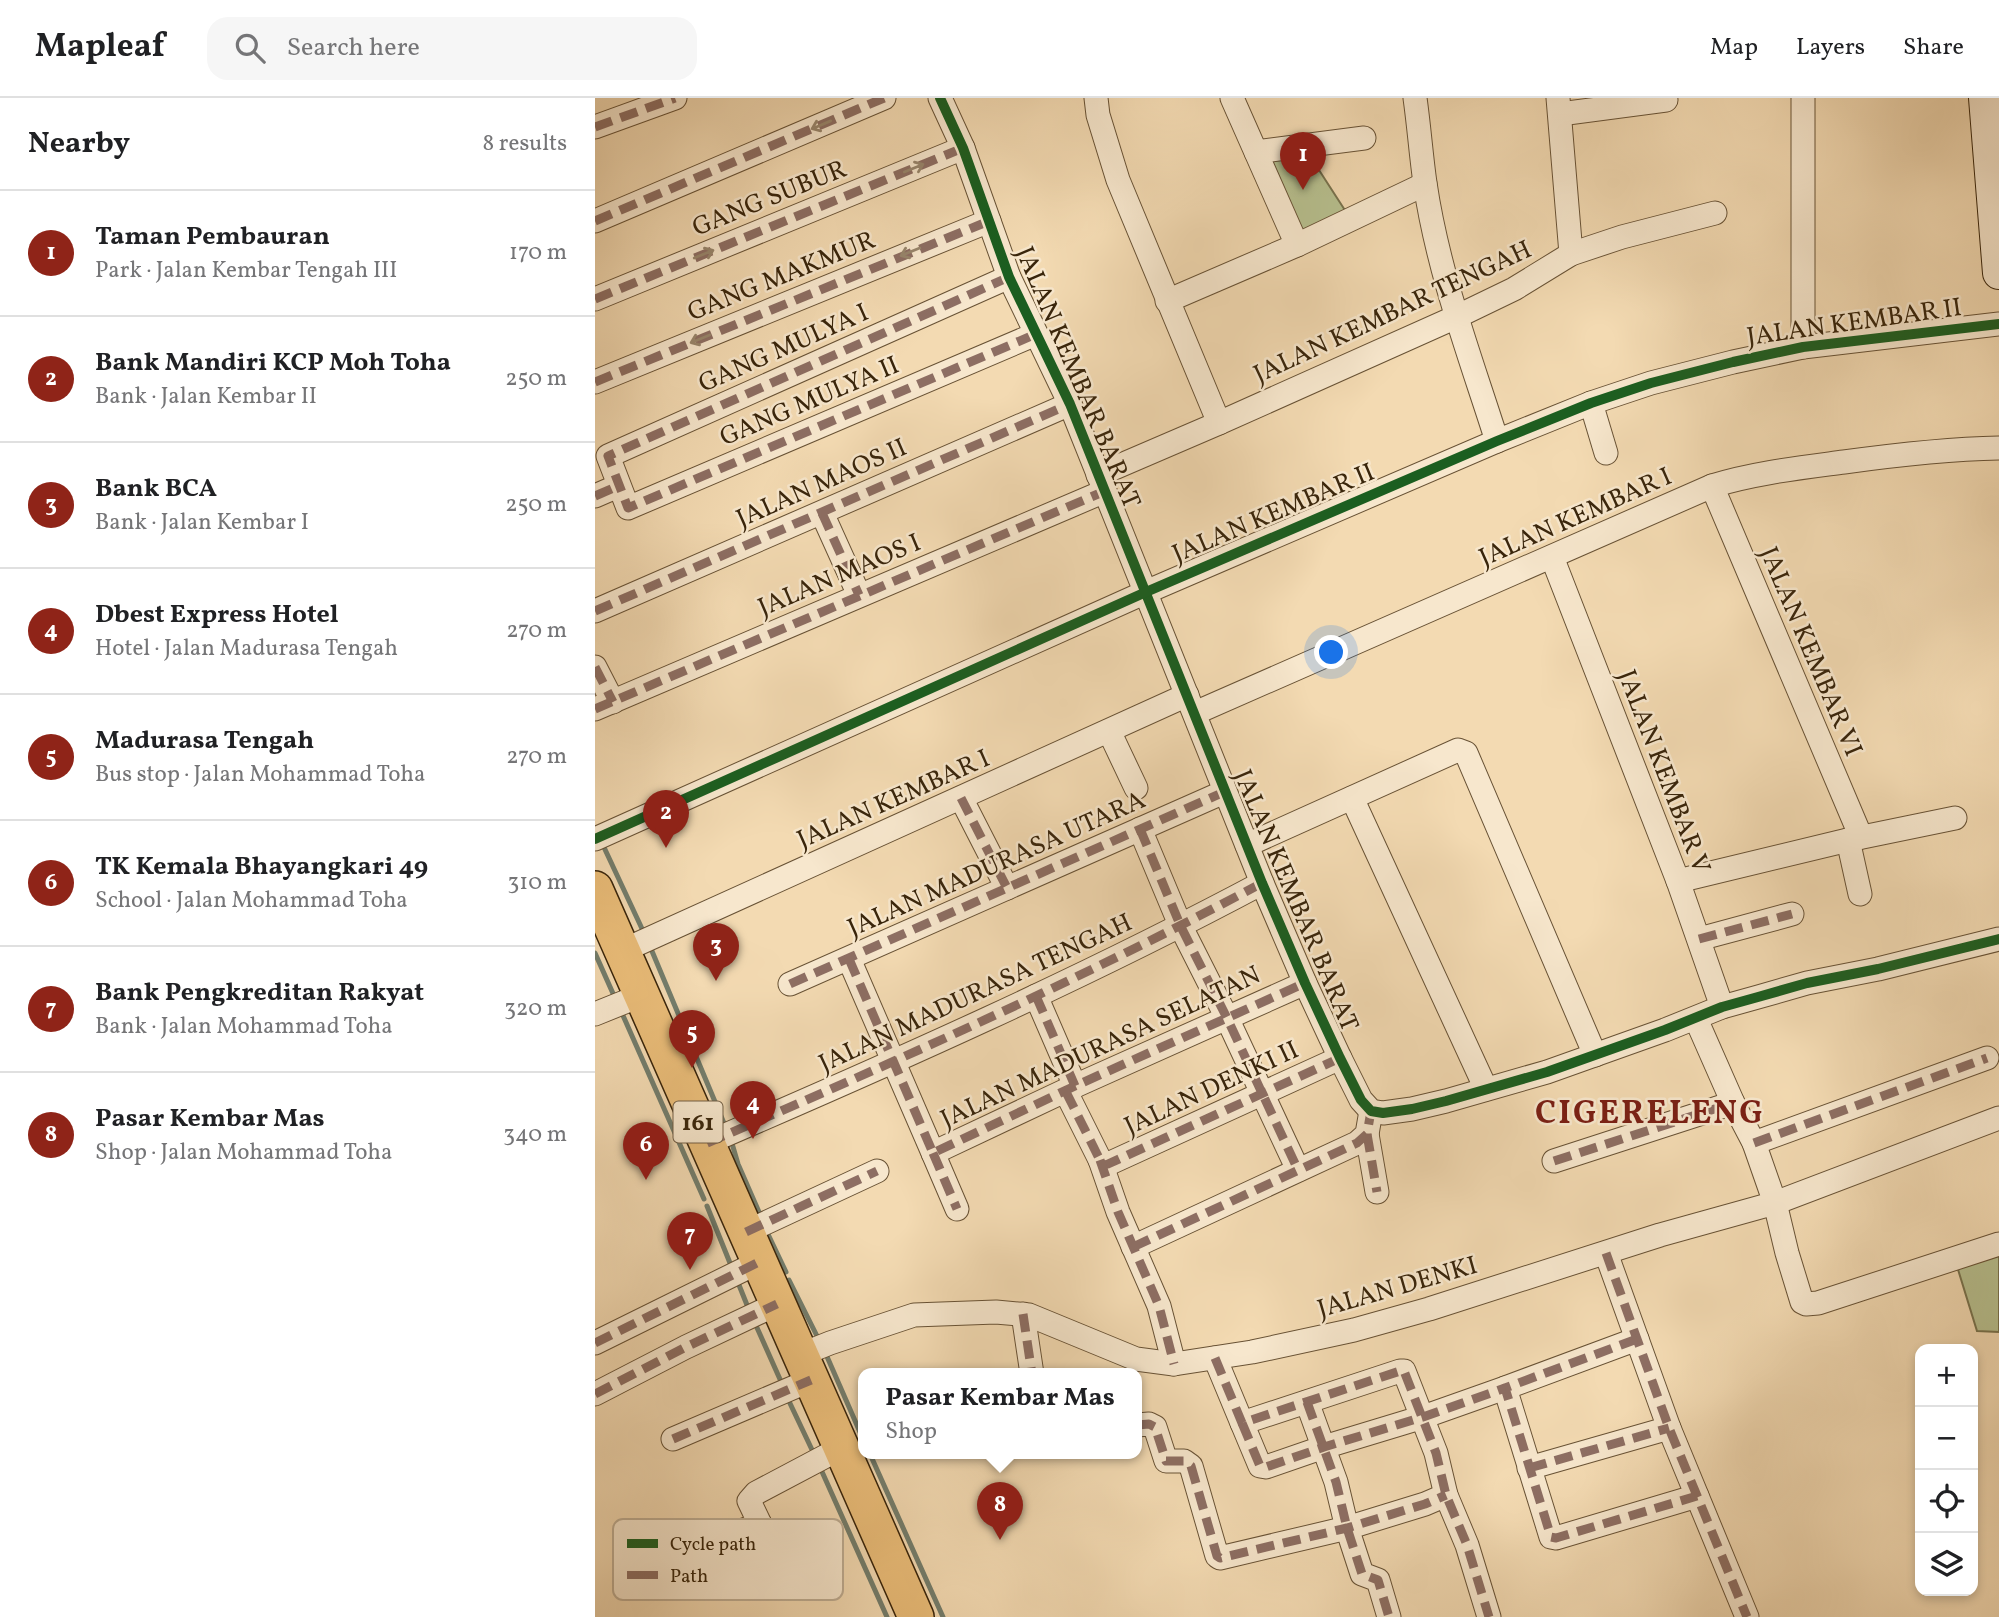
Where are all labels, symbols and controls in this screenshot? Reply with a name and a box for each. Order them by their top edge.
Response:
search box [207,17,697,80]
text: Mapleaf [35,25,165,71]
icon: search [231,29,269,67]
text: Search here [287,30,420,66]
text: Map [1710,31,1758,65]
text: Layers [1796,31,1865,65]
text: Share [1903,31,1964,65]
one-way arrow [811,119,832,132]
text: Nearby [28,123,130,165]
text: 8 results [483,128,567,160]
pin: 1 [1280,132,1326,190]
street label: GANG SUBUR [687,151,852,246]
one-way arrow [903,161,924,174]
text: Taman Pembauran [95,219,330,255]
street label: GANG MAKMUR [682,223,881,331]
street label: JALAN KEMBAR TENGAH [1248,232,1538,393]
text: 1 [46,237,56,269]
text: 170 m [509,237,567,269]
street label: JALAN KEMBAR BARAT [1006,241,1149,514]
one-way arrow [692,247,714,260]
one-way arrow [900,247,921,260]
text: Park · Jalan Kembar Tengah III [95,255,397,287]
street label: JALAN KEMBAR II [1744,290,1964,356]
street label: GANG MULYA I [693,295,875,402]
one-way arrow [689,333,711,346]
text: Bank Mandiri KCP Moh Toha [95,345,451,381]
street label: GANG MULYA II [714,348,905,456]
text: 2 [45,363,57,395]
text: 250 m [505,363,567,395]
text: Bank · Jalan Kembar II [95,381,317,413]
street label: JALAN MAOS II [731,430,913,538]
street label: JALAN KEMBAR II [1167,455,1381,573]
street label: JALAN KEMBAR I [1474,459,1678,576]
text: Bank BCA [95,471,217,507]
text: 3 [45,489,57,521]
text: 250 m [505,489,567,521]
text: Bank · Jalan Kembar I [95,507,309,539]
street label: JALAN MAOS I [753,525,927,626]
street label: JALAN KEMBAR VI [1750,541,1871,762]
text: Dbest Express Hotel [95,597,339,633]
text: 4 [44,615,58,647]
text: 270 m [506,615,567,647]
text: Hotel · Jalan Madurasa Tengah [95,633,398,665]
your location [1314,635,1348,669]
street label: JALAN KEMBAR V [1608,665,1719,879]
text: Madurasa Tengah [95,723,314,759]
text: 5 [45,741,57,773]
text: 270 m [506,741,567,773]
street label: JALAN KEMBAR I [792,741,996,858]
text: Bus stop · Jalan Mohammad Toha [95,759,425,791]
street label: JALAN KEMBAR BARAT [1224,764,1367,1037]
street label: JALAN MADURASA UTARA [842,783,1151,947]
pin: 2 [643,790,689,848]
text: TK Kemala Bhayangkari 49 [95,849,428,885]
text: 6 [45,867,57,899]
text: 310 m [507,867,567,899]
text: School · Jalan Mohammad Toha [95,885,408,917]
street label: JALAN MADURASA TENGAH [813,905,1138,1082]
pin: 3 [693,923,739,981]
street label: JALAN MADURASA SELATAN [935,958,1267,1138]
text: Bank Pengkreditan Rakyat [95,975,424,1011]
text: 7 [46,993,57,1025]
text: 320 m [504,993,567,1025]
pin: 5 [669,1010,715,1068]
text: Bank · Jalan Mohammad Toha [95,1011,393,1043]
street label: JALAN DENKI II [1119,1033,1305,1145]
pin: 4 [730,1081,776,1139]
district label: CIGERELENG [1535,1092,1765,1138]
text: Pasar Kembar Mas [95,1101,325,1137]
road number: 161 [673,1102,723,1142]
text: 8 [45,1119,57,1151]
text: 340 m [503,1119,567,1151]
pin: 6 [623,1122,669,1180]
text: Shop · Jalan Mohammad Toha [95,1137,392,1169]
pin: 7 [667,1212,713,1270]
street label: JALAN DENKI [1313,1248,1482,1328]
map controls [1915,1344,1978,1596]
button: + [1915,1344,1978,1407]
popup [858,1368,1142,1459]
text: Pasar Kembar Mas [885,1380,1115,1416]
button: − [1915,1407,1978,1470]
text: Shop [885,1416,937,1448]
button: locate [1915,1470,1978,1533]
pin: 8 [977,1482,1023,1540]
legend [613,1519,843,1600]
text: Cycle path [670,1532,756,1558]
button: layers [1915,1533,1978,1596]
text: Path [670,1564,708,1590]

